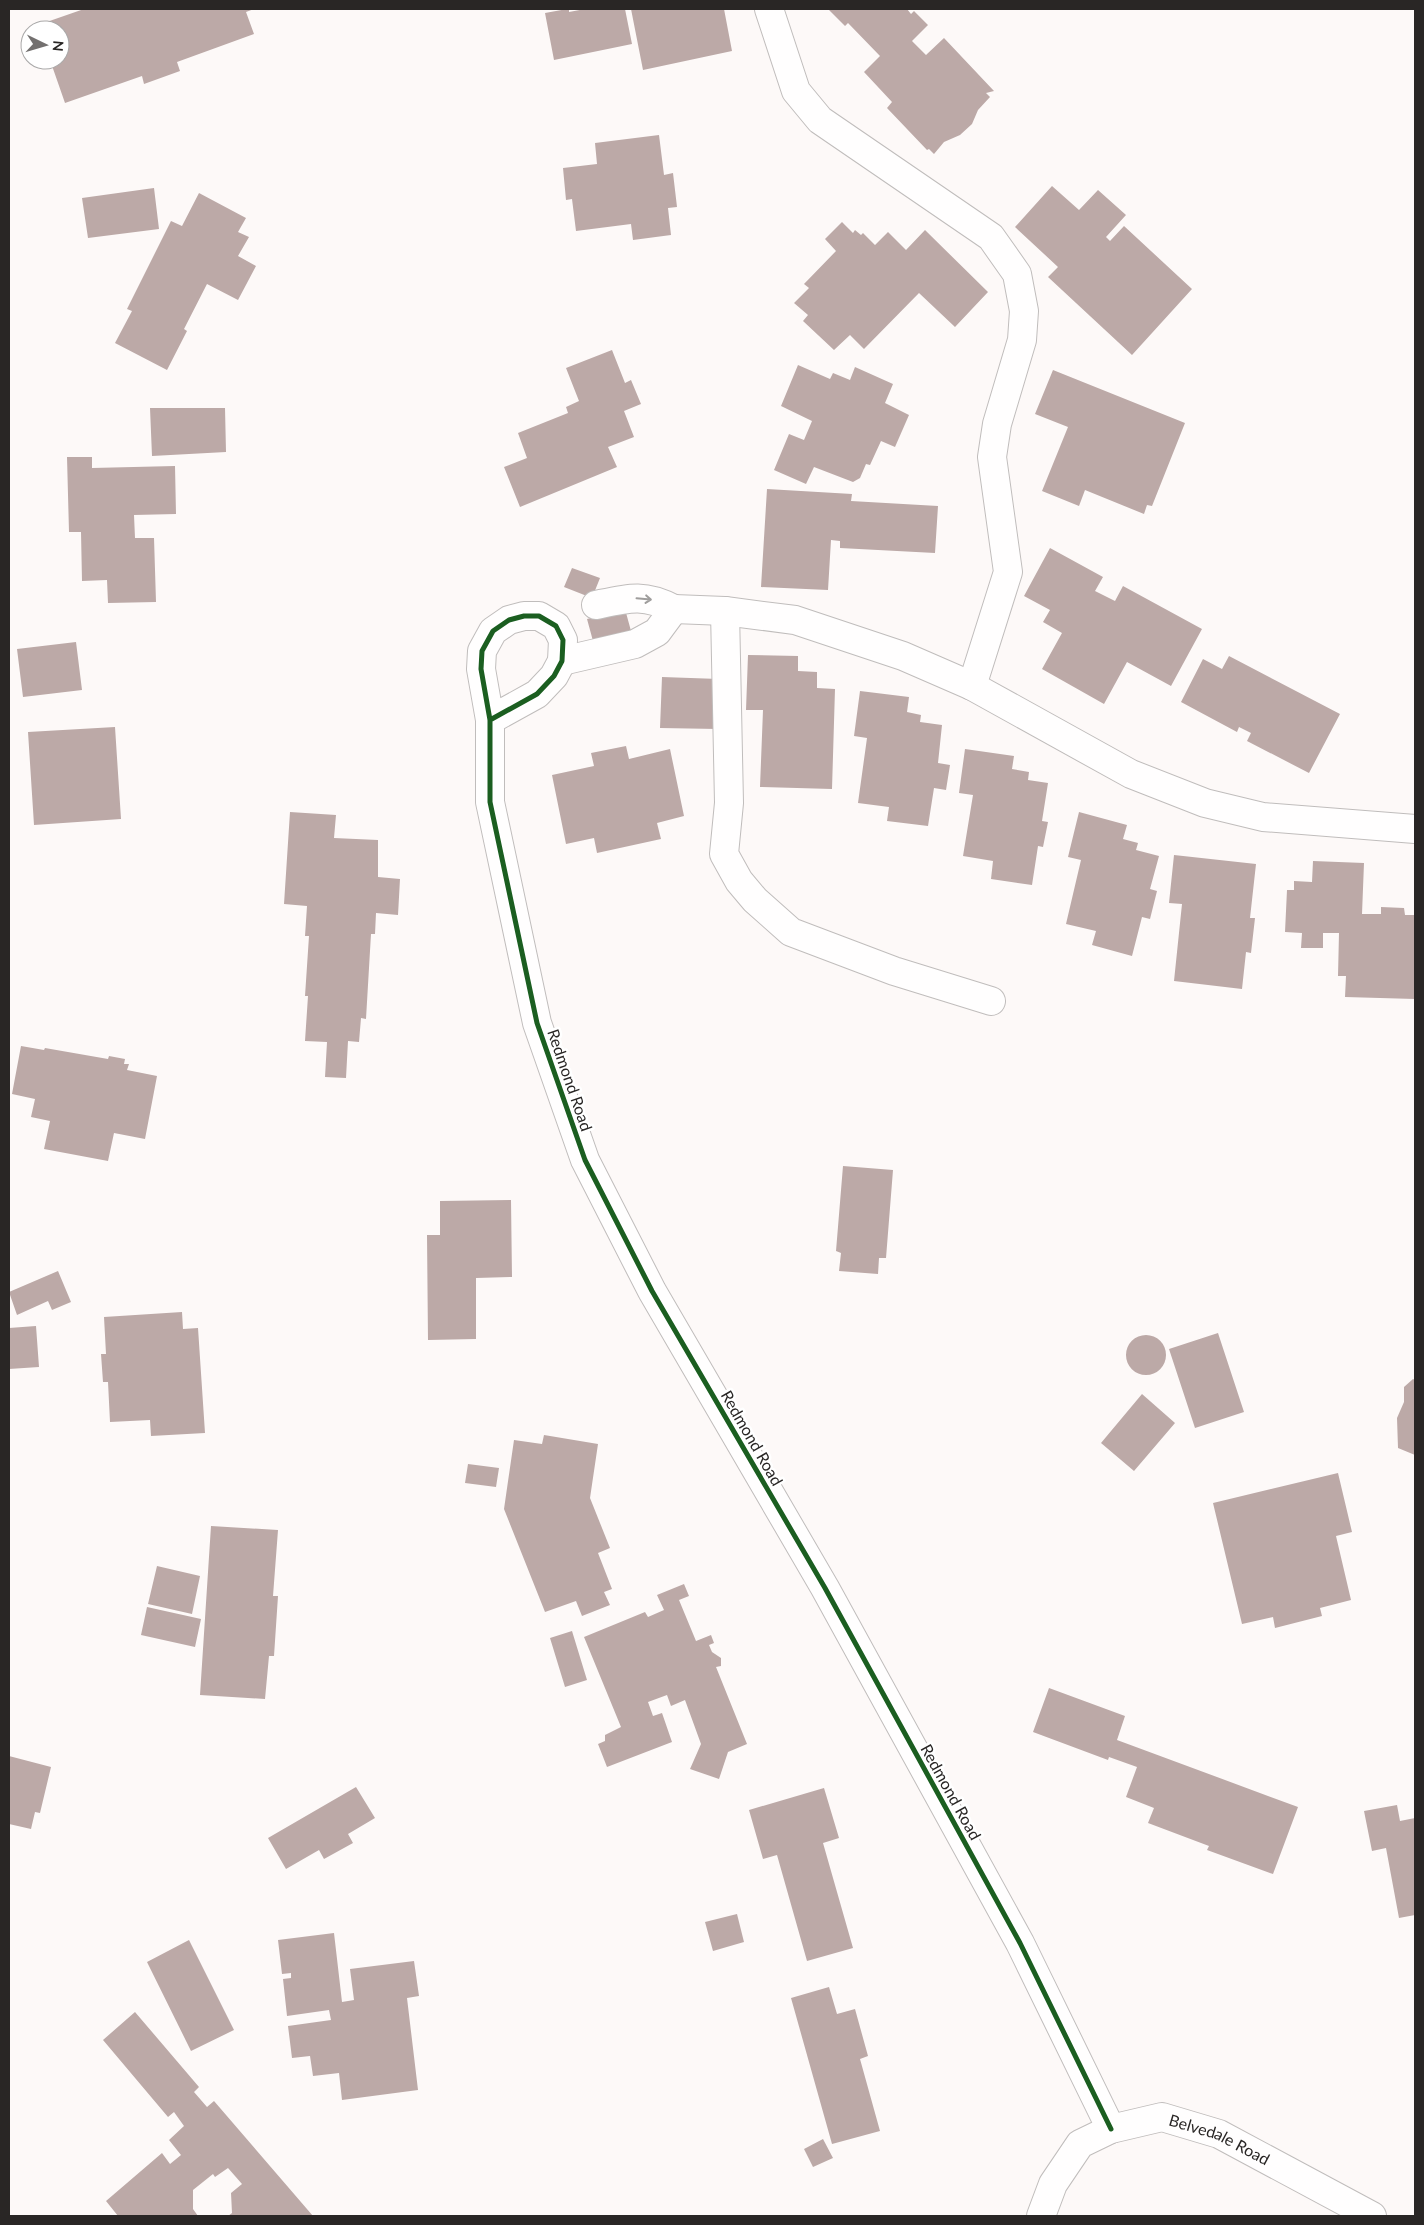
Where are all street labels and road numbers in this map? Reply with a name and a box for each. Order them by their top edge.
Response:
street label: Redmond Road [544,1026,597,1133]
street label: Redmond Road [718,1387,787,1489]
street label: Redmond Road [917,1741,986,1843]
street label: Belvedale Road [1167,2110,1273,2168]

